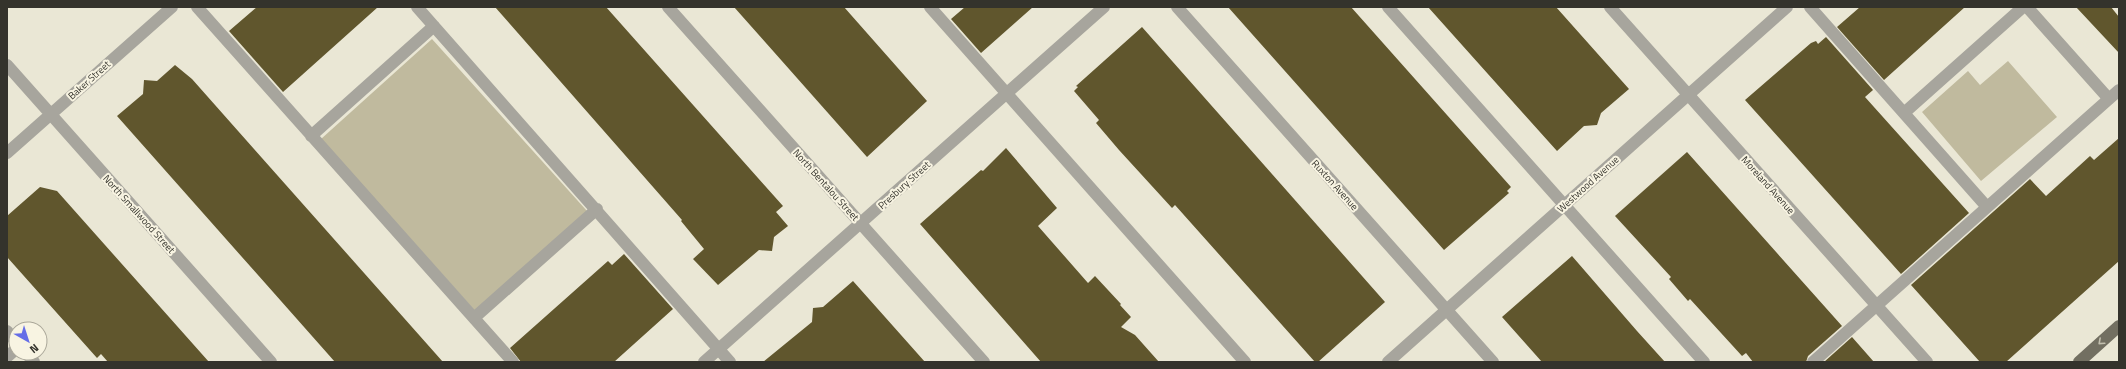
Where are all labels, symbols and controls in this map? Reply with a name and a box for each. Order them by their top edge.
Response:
street label: Baker Street [65,57,114,103]
street label: North Bentalou Street [789,146,863,225]
street label: Westwood Avenue [1554,152,1622,216]
street label: Moreland Avenue [1738,153,1798,217]
street label: Ruxton Avenue [1308,156,1362,214]
street label: Presbury Street [875,157,934,213]
street label: North Smallwood Street [100,171,179,257]
north arrow [8,321,48,361]
one-way arrow [2098,337,2106,344]
text: N [26,340,42,357]

